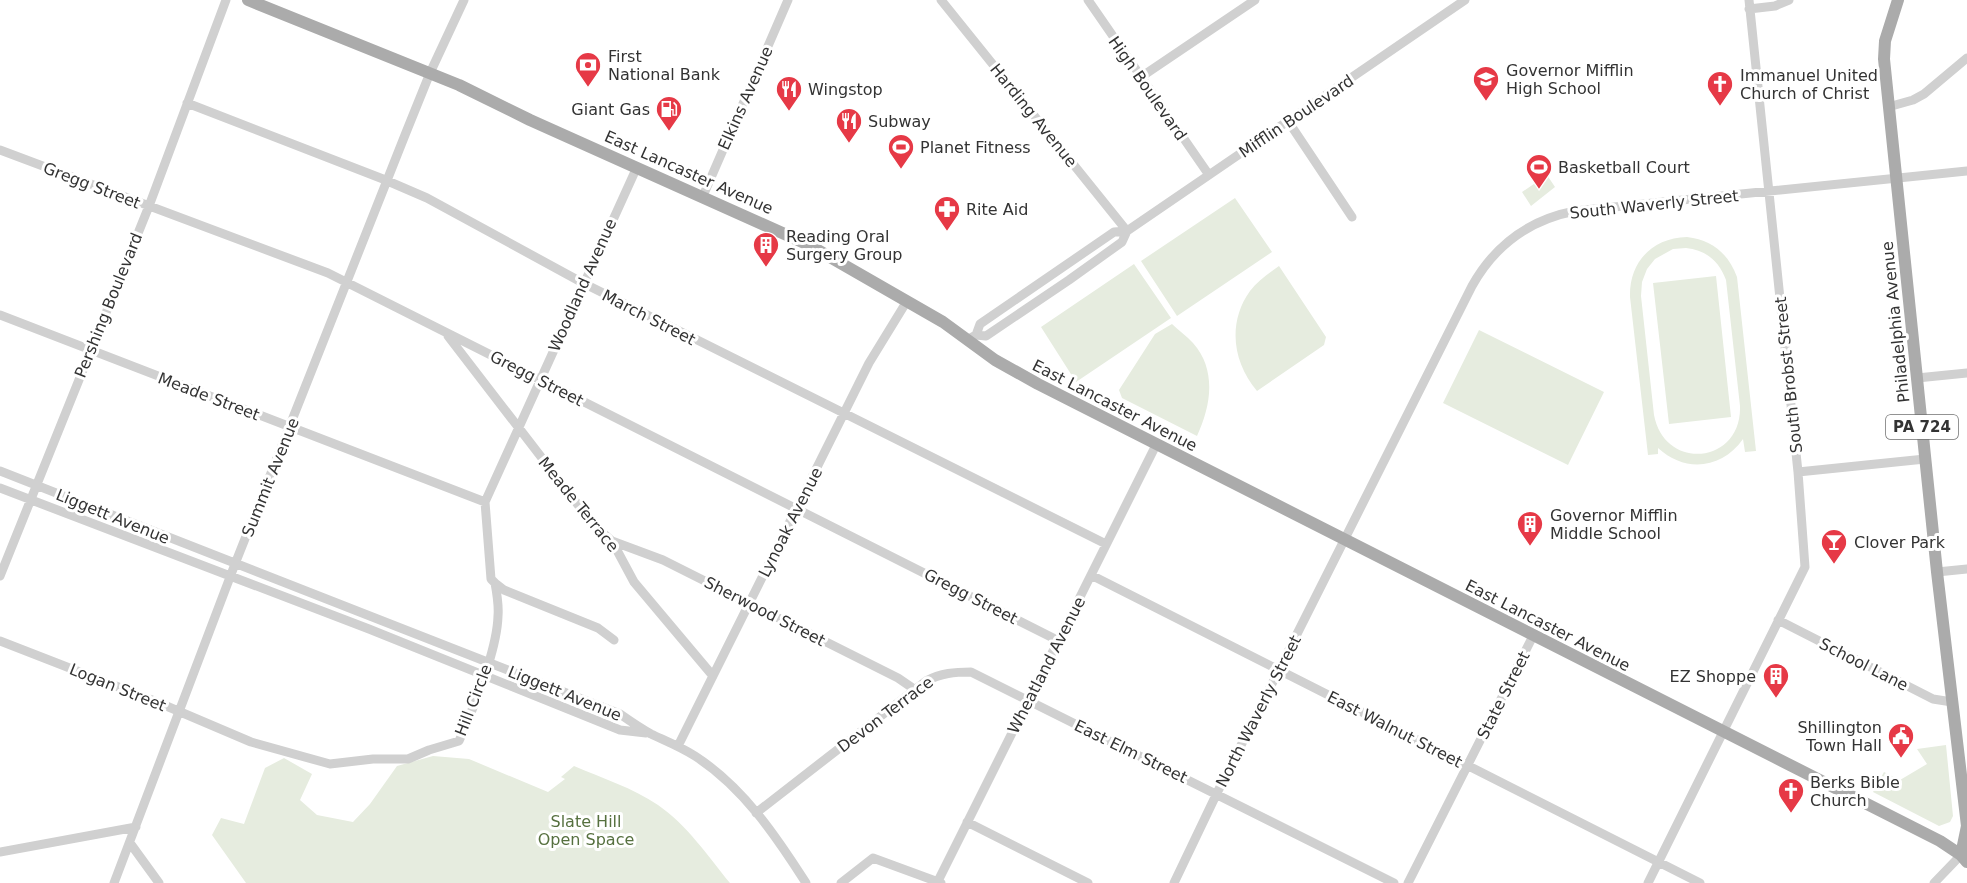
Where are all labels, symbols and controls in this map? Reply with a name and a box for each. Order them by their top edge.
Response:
street label: High Boulevard [1105,33,1191,144]
street label: Elkins Avenue [714,44,777,153]
place label: First National Bank [608,47,721,84]
bank icon: First National Bank [573,50,603,88]
street label: Harding Avenue [986,60,1081,171]
place label: Governor Mifflin High School [1506,61,1634,98]
school or university icon: Governor Mifflin High School [1471,64,1501,102]
place label: Immanuel United Church of Christ [1740,66,1878,103]
church icon: Immanuel United Church of Christ [1705,69,1735,107]
street label: Mifflin Boulevard [1235,71,1357,162]
restaurant icon: Wingstop [774,74,804,112]
place label: Wingstop [808,80,883,99]
fuel station icon: Giant Gas [654,94,684,132]
place label: Giant Gas [571,100,650,119]
restaurant icon: Subway [834,106,864,144]
place label: Subway [868,112,931,131]
street label: East Lancaster Avenue [602,127,776,218]
sports icon: Planet Fitness [886,132,916,170]
place label: Planet Fitness [920,138,1031,157]
sports icon: Basketball Court [1524,152,1554,190]
street label: Gregg Street [41,158,143,213]
place label: Basketball Court [1558,158,1690,177]
street label: South Waverly Street [1569,186,1739,223]
pharmacy icon: Rite Aid [932,194,962,232]
place label: Rite Aid [966,200,1028,219]
street label: Woodland Avenue [545,216,620,355]
place label: Reading Oral Surgery Group [786,227,902,264]
street label: Pershing Boulevard [71,230,146,380]
building icon: Reading Oral Surgery Group [751,230,781,268]
street label: Philadelphia Avenue [1878,240,1913,404]
street label: March Street [599,286,699,349]
street label: South Brobst Street [1771,296,1806,454]
street label: Gregg Street [487,347,587,410]
street label: East Lancaster Avenue [1029,356,1200,455]
street label: Meade Street [155,368,262,425]
street label: Summit Avenue [238,415,303,539]
road number: PA 724 [1886,415,1958,439]
street label: Meade Terrace [534,453,623,556]
street label: Lynoak Avenue [755,464,826,580]
street label: Liggett Avenue [53,485,172,548]
place label: Governor Mifflin Middle School [1550,506,1678,543]
building icon: Governor Mifflin Middle School [1515,509,1545,547]
bar icon: Clover Park [1819,527,1849,565]
place label: Clover Park [1854,533,1946,552]
street label: Gregg Street [921,565,1021,628]
street label: Sherwood Street [701,573,828,650]
street label: East Lancaster Avenue [1462,576,1633,675]
street label: Wheatland Avenue [1004,594,1089,737]
street label: North Waverly Street [1212,632,1305,790]
street label: School Lane [1816,634,1911,695]
street label: State Street [1473,648,1534,742]
street label: Logan Street [67,660,169,715]
building icon: EZ Shoppe [1761,661,1791,699]
street label: Hill Circle [451,662,496,739]
street label: Liggett Avenue [505,662,624,725]
place label: EZ Shoppe [1670,667,1756,686]
street label: Devon Terrace [834,672,937,757]
street label: East Walnut Street [1324,687,1465,772]
street label: East Elm Street [1071,716,1190,787]
place label: Shillington Town Hall [1797,718,1882,755]
public building icon: Shillington Town Hall [1886,721,1916,759]
place label: Berks Bible Church [1810,773,1900,810]
church icon: Berks Bible Church [1776,776,1806,814]
park label: Slate Hill Open Space [538,812,634,849]

